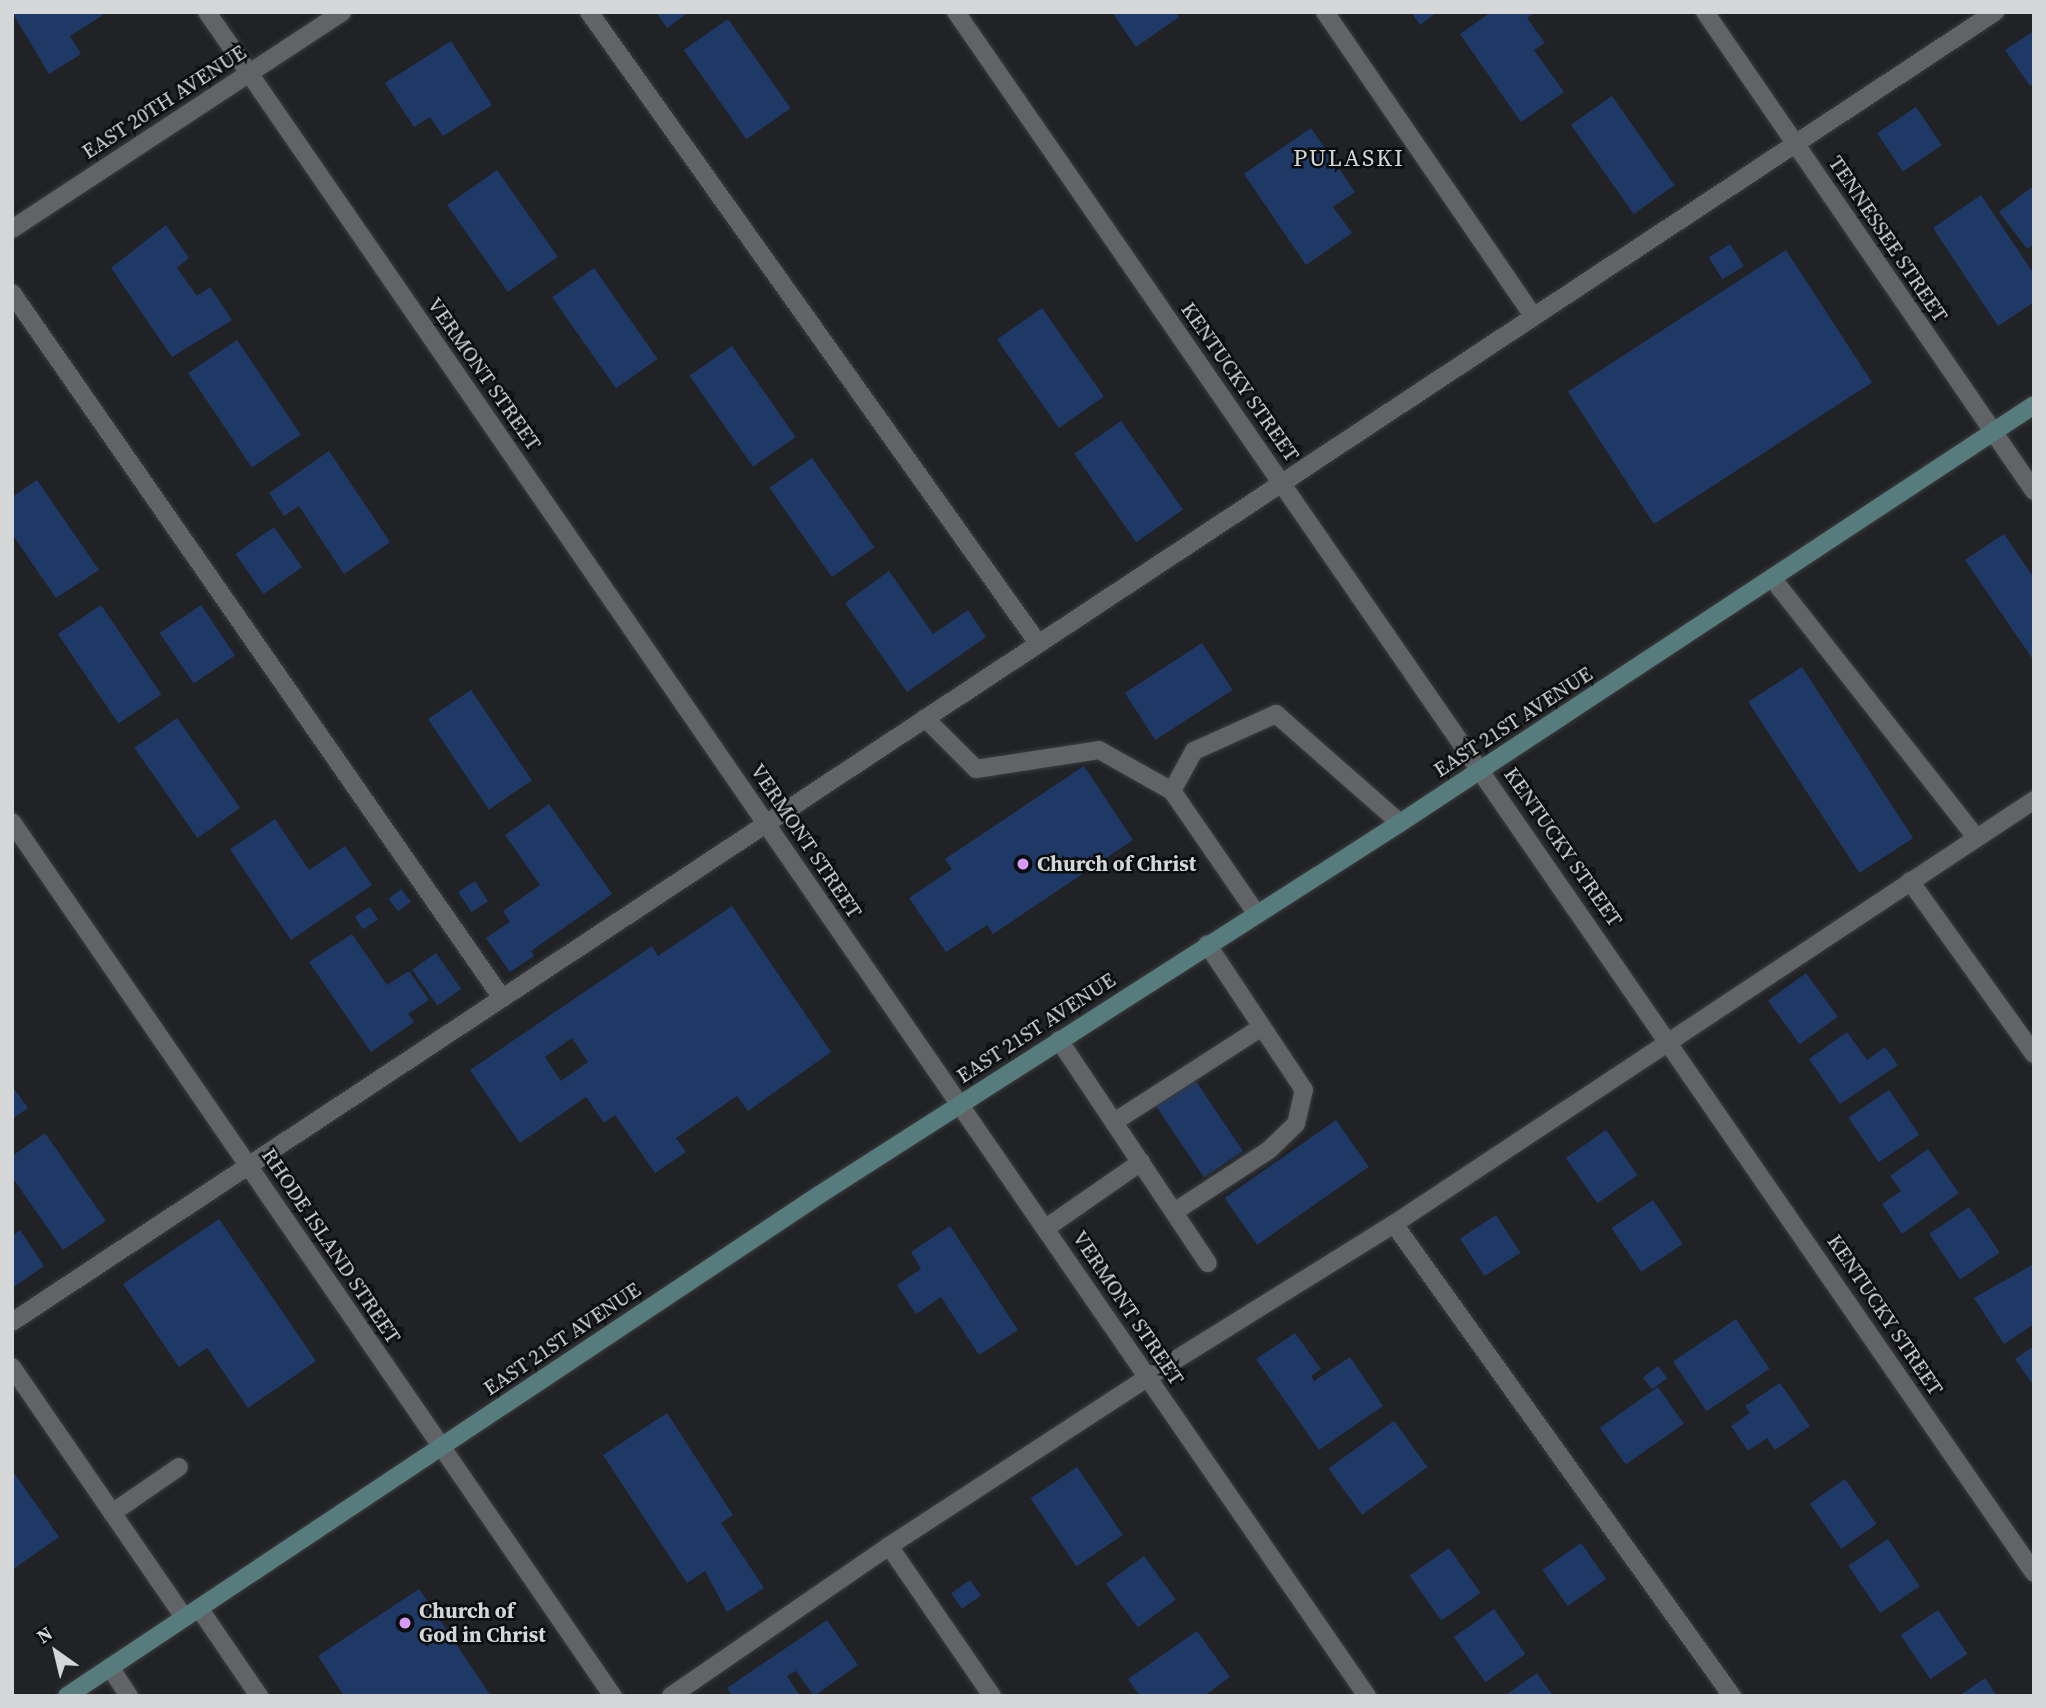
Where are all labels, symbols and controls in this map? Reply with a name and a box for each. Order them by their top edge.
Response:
street label: EAST 20TH AVENUE [77,39,251,165]
district label: PULASKI [1294,144,1404,172]
street label: TENNESSEE STREET [1823,151,1953,327]
street label: VERMONT STREET [422,293,546,455]
street label: KENTUCKY STREET [1175,297,1305,467]
street label: EAST 21ST AVENUE [1429,661,1597,783]
street label: VERMONT STREET [745,759,867,923]
street label: KENTUCKY STREET [1498,762,1628,932]
place label: Church of Christ [1037,851,1196,877]
marker: Church of Christ [1015,856,1031,872]
street label: EAST 21ST AVENUE [952,967,1120,1089]
street label: RHODE ISLAND STREET [256,1143,406,1349]
street label: VERMONT STREET [1067,1226,1189,1390]
street label: KENTUCKY STREET [1822,1229,1948,1401]
street label: EAST 21ST AVENUE [478,1277,646,1401]
place label: Church of God in Christ [419,1598,546,1648]
marker: Church of God in Christ [397,1615,413,1631]
north arrow [21,1617,91,1687]
text: N [31,1620,57,1649]

